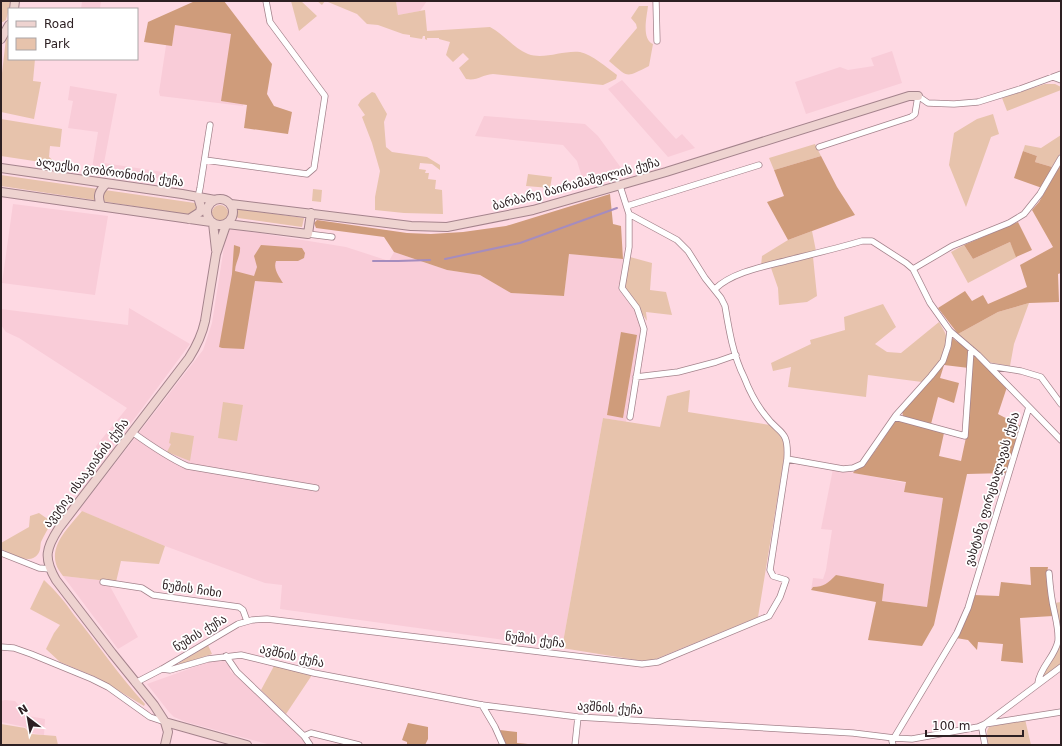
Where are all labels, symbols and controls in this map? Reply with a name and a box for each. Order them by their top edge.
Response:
legend [8,8,138,60]
text: Road [44,17,74,31]
text: Park [44,37,70,51]
street label: ალექსი გობრონიძის ქუჩა [35,155,185,189]
street label: ბარბარე ბაირამაშვილის ქუჩა [491,155,661,213]
street label: ვახტანგ ფირცხალავას ქუჩა [962,410,1022,568]
street label: ავეტიკ ისააკიანის ქუჩა [40,416,132,530]
street label: ნუშის ჩიხი [161,578,223,600]
street label: ნუშის ქუჩა [171,612,229,654]
street label: ნუშის ქუჩა [504,629,566,651]
street label: ავშნის ქუჩა [258,642,326,670]
north arrow [8,698,48,738]
street label: ავშნის ქუჩა [577,699,643,717]
text: N [16,702,30,718]
scale bar [926,712,1023,738]
text: 100 m [932,719,970,733]

